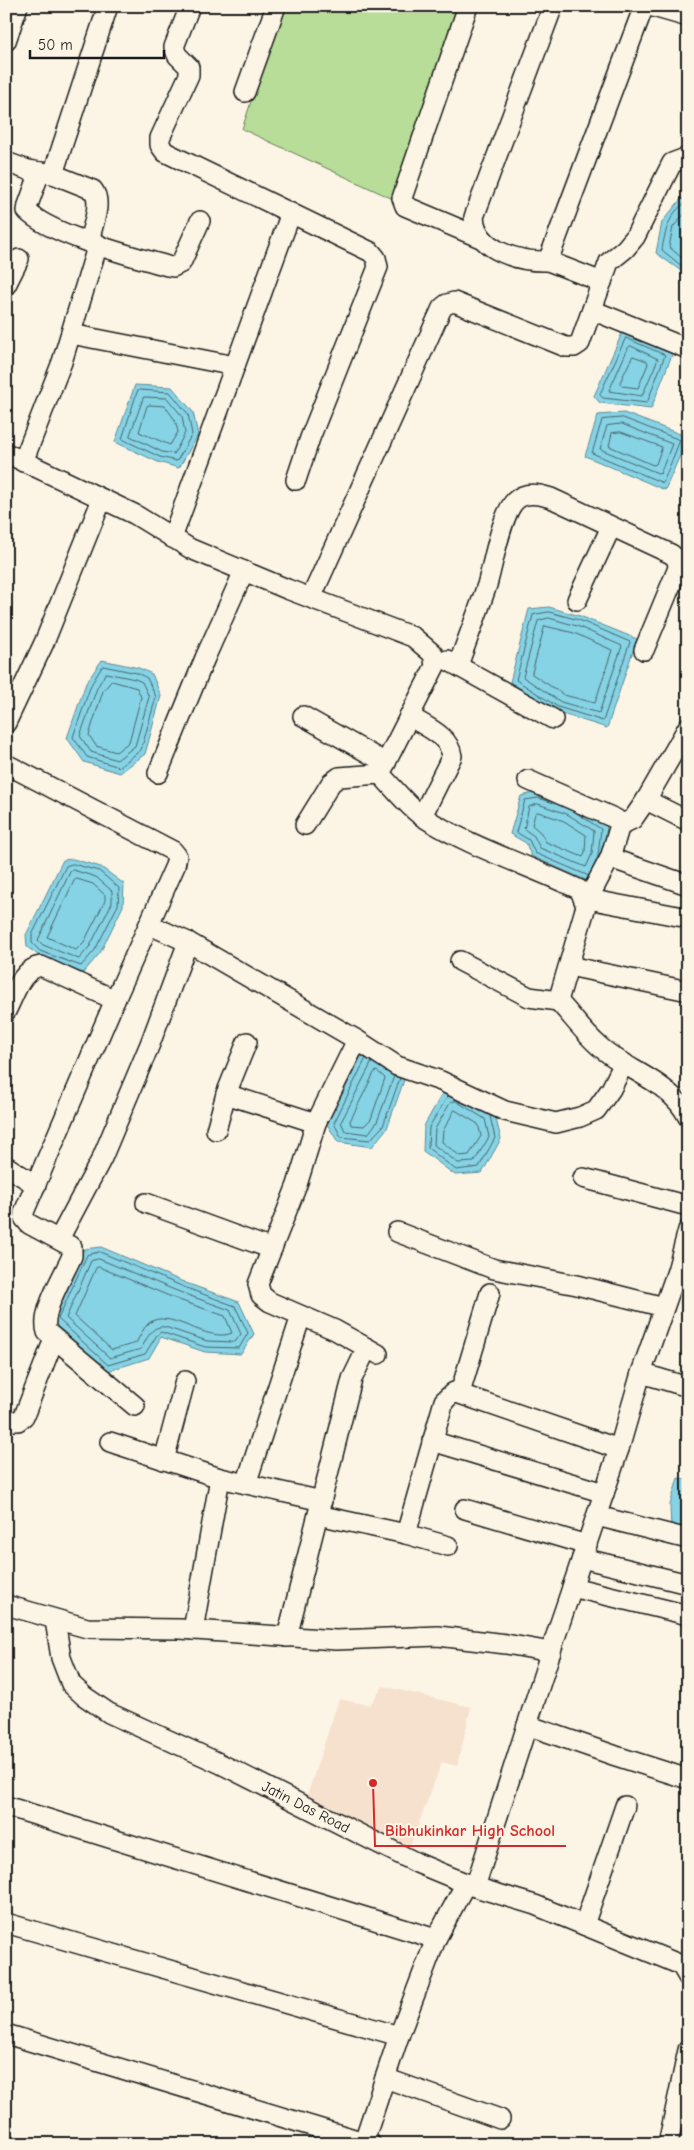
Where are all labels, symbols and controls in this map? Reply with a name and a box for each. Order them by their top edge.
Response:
scale bar [30,28,164,60]
text: 50 m [38,36,73,54]
street label: Jatin Das Road [259,1777,353,1837]
callout: Bibhukinkar High School [375,1815,566,1846]
text: Bibhukinkar High School [385,1822,555,1840]

